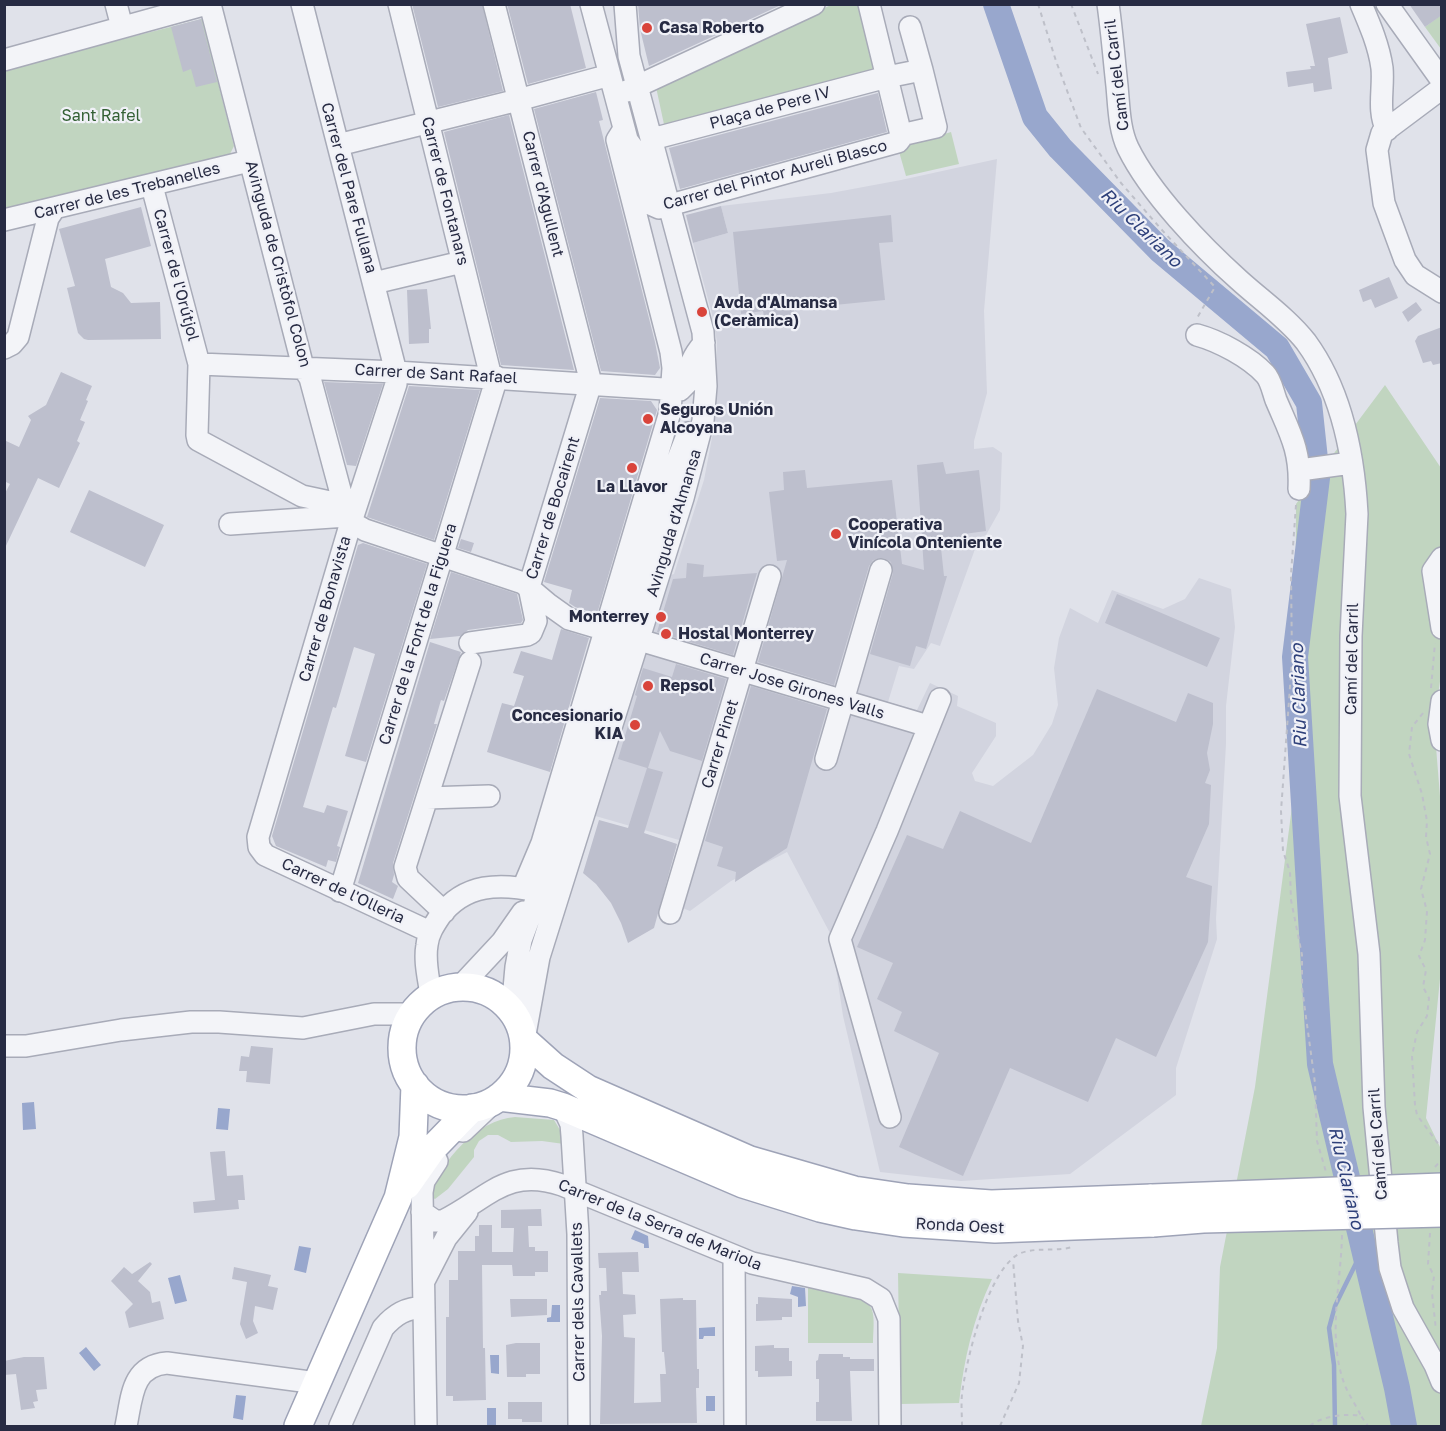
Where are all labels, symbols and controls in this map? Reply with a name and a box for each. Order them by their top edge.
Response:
place label: Casa Roberto [659,18,764,38]
street label: Camí del Carril [1101,18,1133,132]
marker: Casa Roberto [640,21,654,35]
street label: Plaça de Pere IV [708,83,832,133]
street label: Carrer del Pare Fullana [317,100,381,276]
park label: Sant Rafel [61,106,141,126]
street label: Carrer de Fontanars [417,115,473,267]
street label: Carrer d'Agullent [518,129,568,259]
street label: Carrer del Pintor Aureli Blasco [661,136,889,214]
street label: Avinguda de Cristòfol Colon [241,158,315,370]
street label: Carrer de les Trebanelles [32,159,222,223]
water label: Riu Clariano [1096,184,1186,272]
street label: Carrer de l'Orútjol [149,207,203,343]
place label: Avda d'Almansa (Ceràmica) [714,293,837,331]
marker: Avda d'Almansa (Ceràmica) [695,305,709,319]
street label: Carrer de Sant Rafael [354,360,518,388]
place label: Seguros Unión Alcoyana [660,400,773,438]
marker: Seguros Unión Alcoyana [641,412,655,426]
street label: Carrer de Bocairent [522,434,584,582]
street label: Avinguda d'Almansa [642,447,706,599]
marker: La Llavor [625,461,639,475]
place label: La Llavor [596,477,668,497]
place label: Cooperativa Vinícola Onteniente [848,515,1002,553]
street label: Carrer de la Font de la Figuera [375,521,461,747]
marker: Cooperativa Vinícola Onteniente [829,527,843,541]
street label: Carrer de Bonavista [295,534,355,684]
street label: Camí del Carril [1341,603,1363,715]
place label: Monterrey [569,607,649,627]
marker: Monterrey [654,610,668,624]
place label: Hostal Monterrey [678,624,814,644]
marker: Hostal Monterrey [659,627,673,641]
water label: Riu Clariano [1286,643,1312,749]
street label: Carrer Jose Girones Valls [697,649,887,723]
place label: Repsol [660,676,714,696]
marker: Repsol [641,679,655,693]
street label: Carrer Pinet [697,697,743,791]
place label: Concesionario KIA [512,706,623,744]
marker: Concesionario KIA [628,718,642,732]
street label: Carrer de l'Olleria [278,854,408,928]
street label: Camí del Carril [1365,1087,1391,1201]
water label: Riu Clariano [1324,1125,1368,1231]
street label: Carrer de la Serra de Mariola [555,1175,765,1275]
street label: Ronda Oest [915,1214,1005,1238]
street label: Carrer dels Cavallets [567,1222,589,1382]

